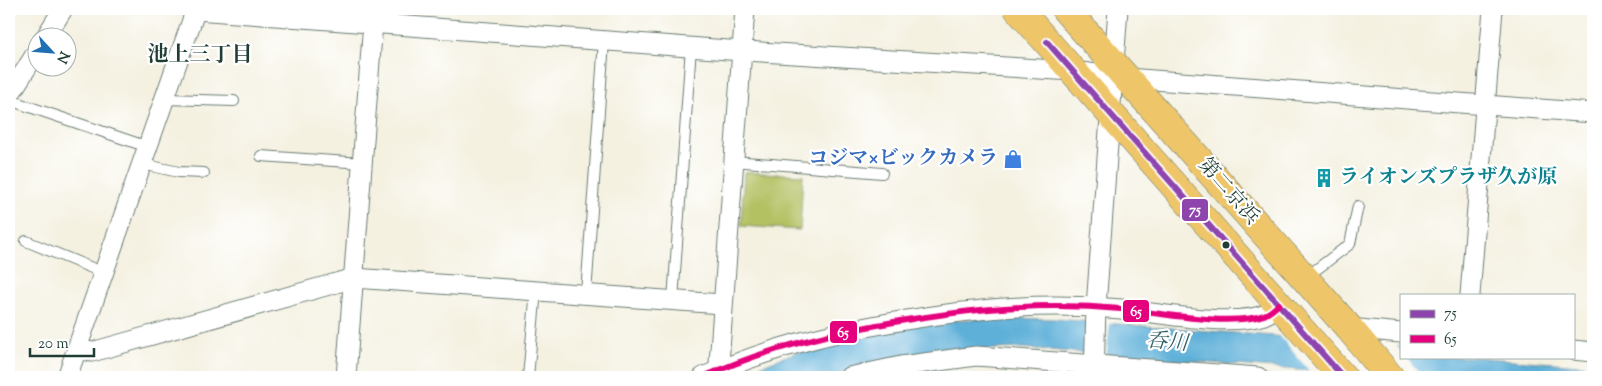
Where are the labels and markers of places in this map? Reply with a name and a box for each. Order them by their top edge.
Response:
place label: コジマ×ビックカメラ [808,145,998,174]
shop icon: コジマ×ビックカメラ [1002,148,1024,170]
place label: ライオンズプラザ久が原 [1339,164,1557,193]
building icon: ライオンズプラザ久が原 [1313,167,1335,189]
unlabelled marker [1221,240,1231,250]

